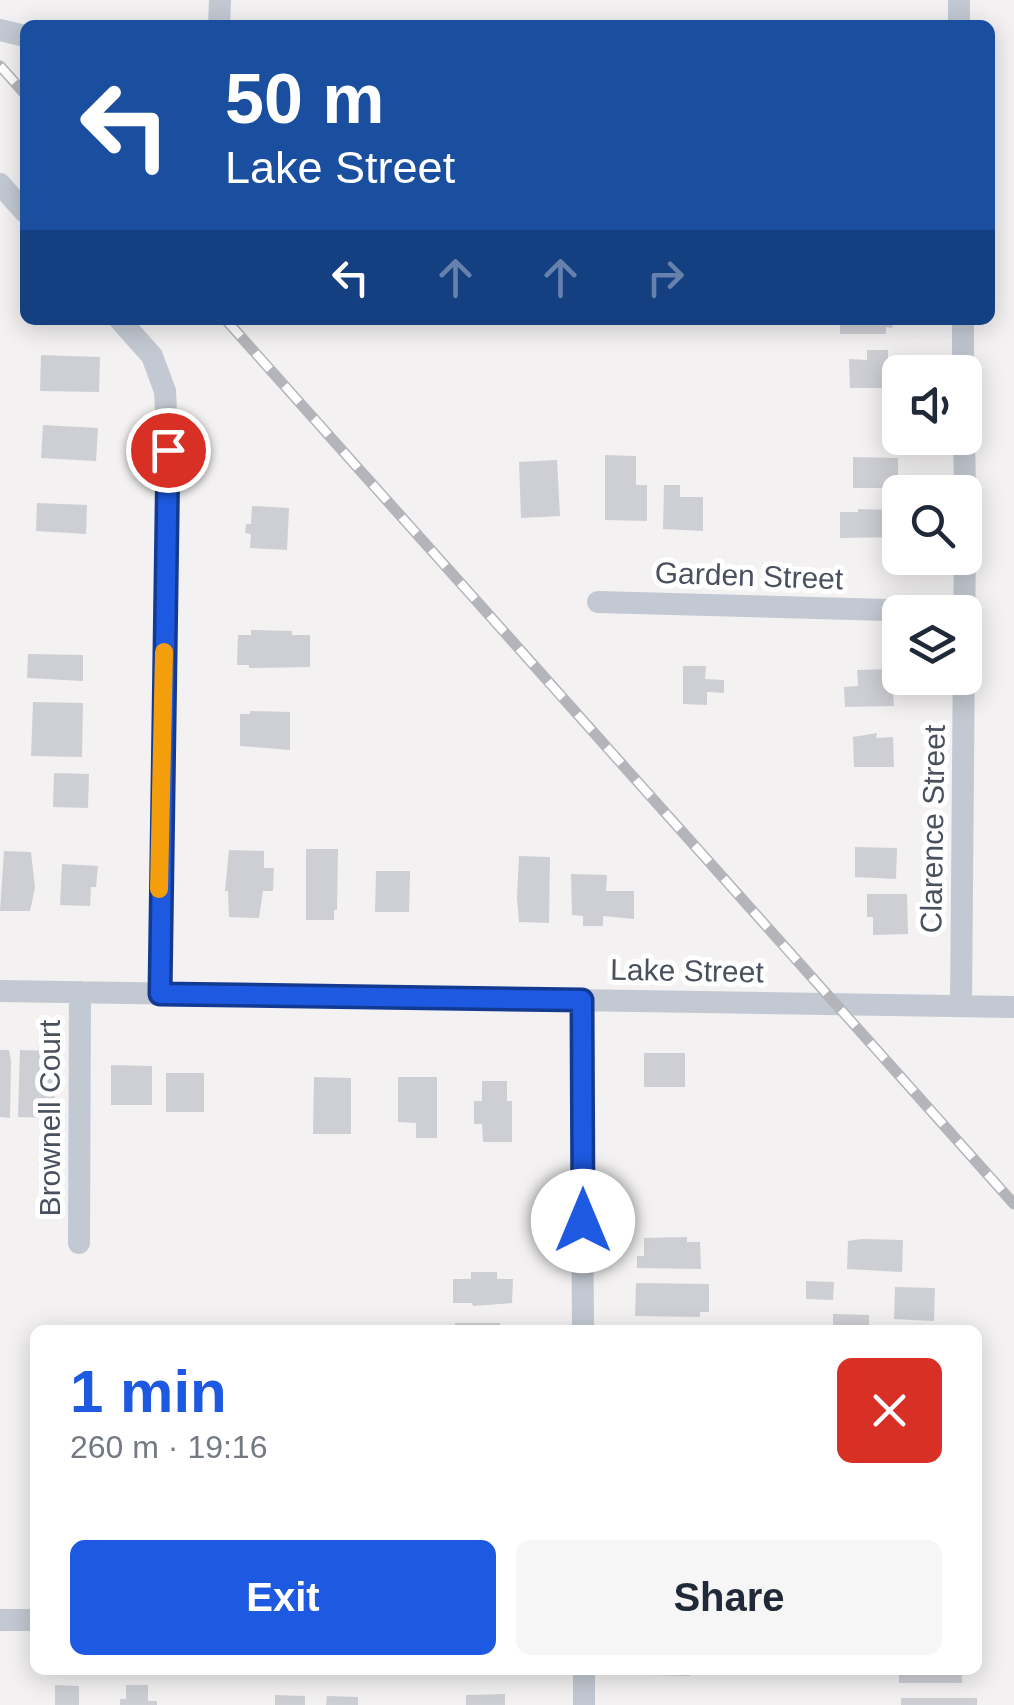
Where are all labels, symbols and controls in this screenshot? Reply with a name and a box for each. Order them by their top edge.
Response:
icon: left [60,60,190,190]
text: 50 m [225,60,385,138]
text: Lake Street [225,142,455,193]
icon: left [323,250,378,305]
icon: ahead [428,250,483,305]
icon: ahead [533,250,588,305]
icon: right [638,250,693,305]
map controls [882,355,982,695]
button: sound [882,355,982,455]
pin [126,408,211,493]
icon: arrive [141,423,196,478]
button: search [882,475,982,575]
street label: Garden Street [654,556,844,595]
button: layers [882,595,982,695]
street label: Clarence Street [914,724,951,933]
street label: Lake Street [610,953,765,988]
street label: Brownell Court [33,1019,66,1216]
position arrow [531,1169,635,1273]
text: 1 min [70,1358,227,1425]
button: close [837,1358,942,1463]
text: 260 m · 19:16 [70,1429,267,1465]
button: Exit [70,1540,496,1655]
button: Share [516,1540,942,1655]

